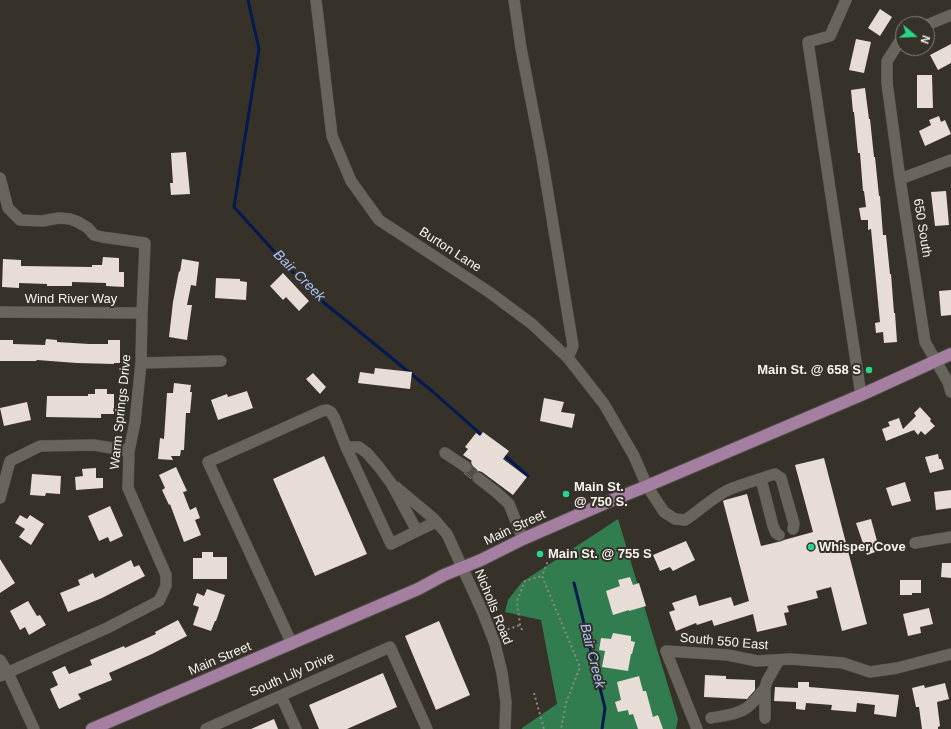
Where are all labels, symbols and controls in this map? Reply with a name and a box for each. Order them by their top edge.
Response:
north arrow [895,16,935,56]
text: N [918,34,932,45]
street label: 650 South [910,198,934,258]
street label: Burton Lane [416,224,484,276]
water label: Bair Creek [270,247,328,305]
street label: Wind River Way [25,291,117,307]
street label: Warm Springs Drive [107,354,135,470]
place label: Main St. @ 658 S [757,362,861,378]
marker: Main St. @ 658 S [864,365,874,375]
place label: Main St. @ 750 S. [574,479,628,510]
marker: Main St. @ 750 S. [561,489,571,499]
street label: Main Street [482,507,548,549]
place label: Whisper Cove [819,539,906,555]
marker: Whisper Cove [806,542,816,552]
place label: Main St. @ 755 S [548,546,652,562]
marker: Main St. @ 755 S [535,549,545,559]
street label: Nicholls Road [471,567,515,647]
water label: Bair Creek [576,622,608,690]
street label: South 550 East [679,630,769,654]
street label: Main Street [186,639,254,679]
street label: South Lily Drive [247,649,337,701]

